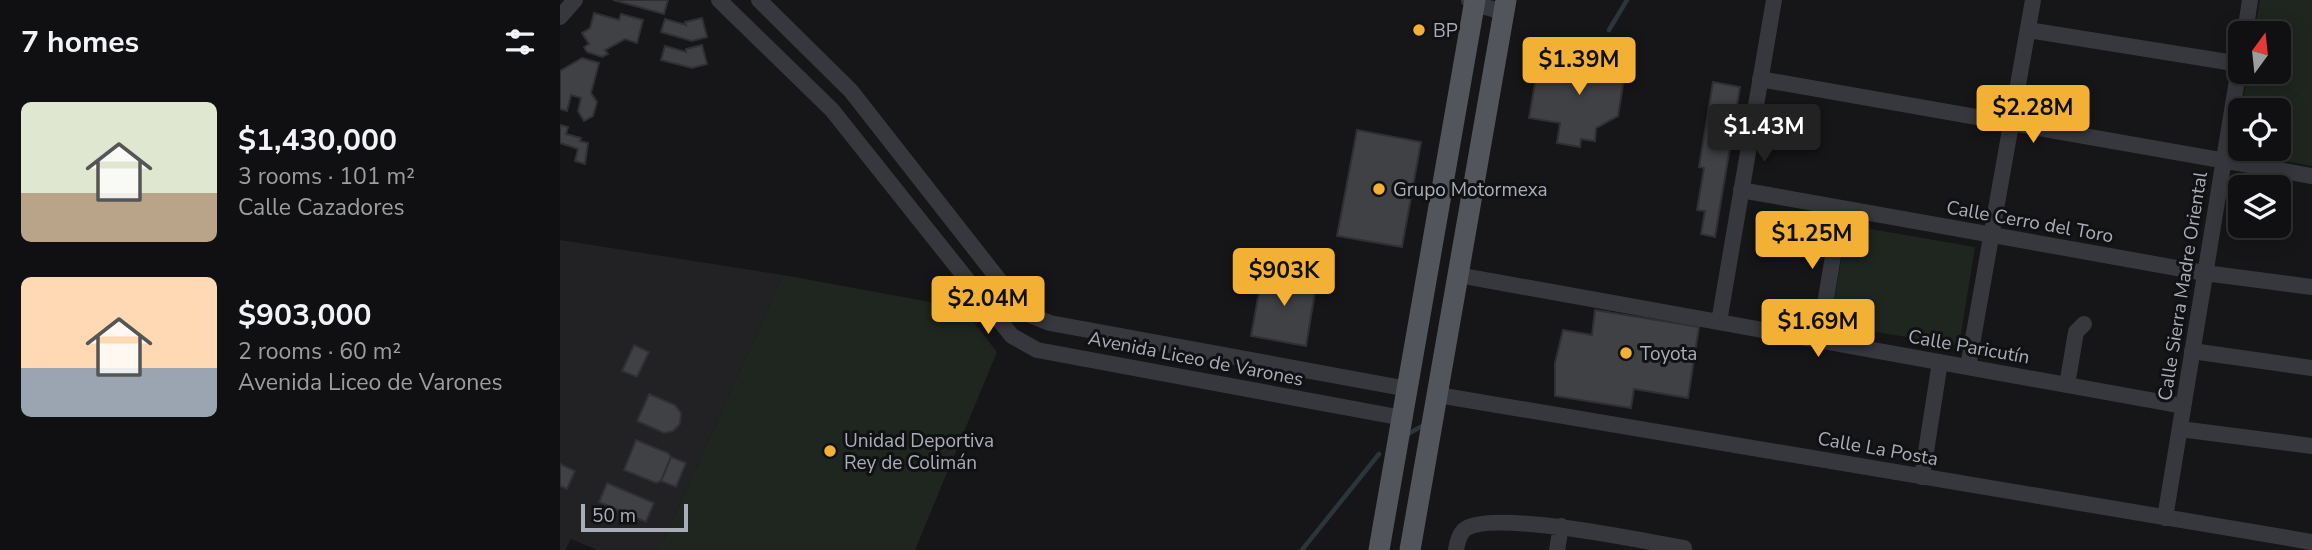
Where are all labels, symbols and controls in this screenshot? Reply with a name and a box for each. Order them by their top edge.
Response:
place label: BP [1433,18,1458,44]
north arrow [2228,21,2291,84]
map controls [2228,21,2291,238]
text: 7 homes [21,22,139,63]
marker: BP [1411,22,1427,38]
icon: filters [501,23,539,61]
pin: $1.39M [1522,38,1636,97]
text: $1.39M [1539,44,1619,75]
pin: $2.28M [1976,86,2090,145]
text: $2.28M [1993,92,2073,123]
button: locate [2228,98,2291,161]
pin: $1.43M [1707,104,1821,164]
text: $1.43M [1724,111,1804,142]
text: $1,430,000 [238,120,397,161]
icon: home [77,130,161,214]
text: 3 rooms · 101 m² [238,161,415,192]
street label: Calle Sierra Madre Oriental [2152,169,2214,402]
button: layers [2228,175,2291,238]
place label: Grupo Motormexa [1393,177,1548,203]
marker: Grupo Motormexa [1371,181,1387,197]
text: Calle Cazadores [238,192,405,223]
street label: Calle Cerro del Toro [1944,194,2115,249]
pin: $1.25M [1755,212,1869,271]
text: $1.25M [1772,218,1852,249]
pin: $903K [1235,248,1333,308]
text: $903K [1249,255,1319,286]
pin: $2.04M [931,276,1045,336]
text: $2.04M [948,283,1028,314]
text: $903,000 [238,295,371,336]
pin: $1.69M [1761,300,1875,359]
icon: home [77,305,161,389]
text: $1.69M [1778,306,1858,337]
street label: Calle Paricutín [1906,324,2032,370]
street label: Avenida Liceo de Varones [1086,325,1306,393]
text: 2 rooms · 60 m² [238,336,401,367]
place label: Toyota [1640,341,1697,367]
marker: Toyota [1618,345,1634,361]
text: Avenida Liceo de Varones [238,367,503,398]
street label: Calle La Posta [1816,426,1940,472]
place label: Unidad Deportiva Rey de Colimán [844,428,994,476]
marker: Unidad Deportiva Rey de Colimán [822,443,838,459]
scale bar [581,501,688,533]
text: 50 m [592,503,636,529]

